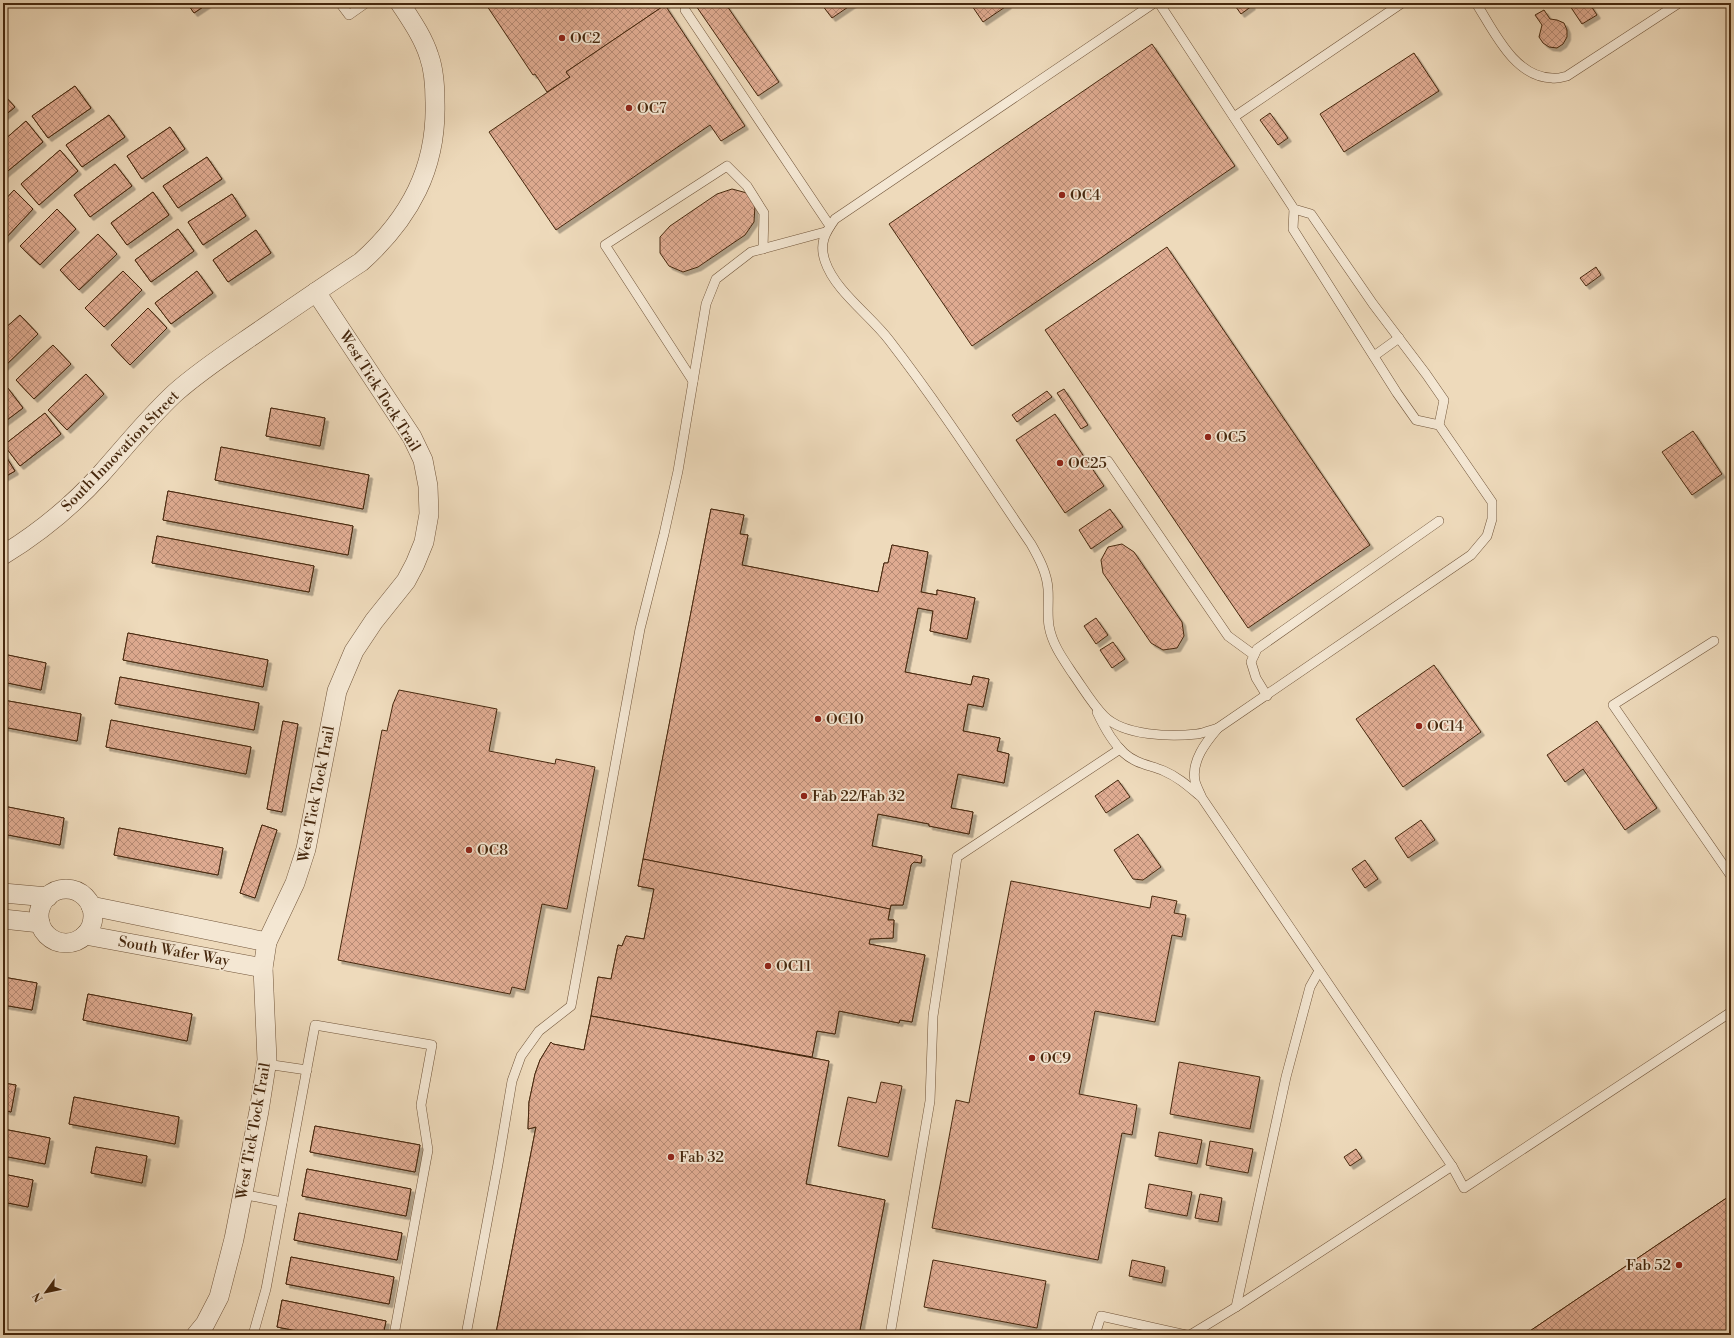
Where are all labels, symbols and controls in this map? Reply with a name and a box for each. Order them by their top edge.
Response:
place label: OC2 [570,29,601,48]
marker: OC2 [557,33,567,43]
place label: OC7 [637,99,667,118]
marker: OC7 [624,103,634,113]
place label: OC4 [1070,186,1101,205]
marker: OC4 [1057,190,1067,200]
street label: West Tick Tock Trail [334,327,425,456]
street label: South Innovation Street [58,386,184,516]
place label: OC5 [1216,428,1246,447]
marker: OC5 [1203,432,1213,442]
place label: OC25 [1068,454,1107,473]
marker: OC25 [1055,458,1065,468]
place label: OC10 [826,710,864,729]
marker: OC10 [813,714,823,724]
place label: OC14 [1427,717,1464,736]
marker: OC14 [1414,721,1424,731]
street label: West Tick Tock Trail [294,724,339,865]
place label: Fab 22/Fab 32 [812,787,905,806]
marker: Fab 22/Fab 32 [799,791,809,801]
place label: OC8 [477,841,508,860]
marker: OC8 [464,845,474,855]
street label: South Wafer Way [117,932,232,971]
place label: OC11 [776,957,812,976]
marker: OC11 [763,961,773,971]
place label: OC9 [1040,1049,1071,1068]
marker: OC9 [1027,1053,1037,1063]
street label: West Tick Tock Trail [232,1061,275,1202]
place label: Fab 32 [679,1148,724,1167]
marker: Fab 32 [666,1152,676,1162]
place label: Fab 52 [1626,1256,1671,1275]
marker: Fab 52 [1674,1260,1684,1270]
north arrow [26,1272,66,1312]
text: N [30,1289,47,1304]

